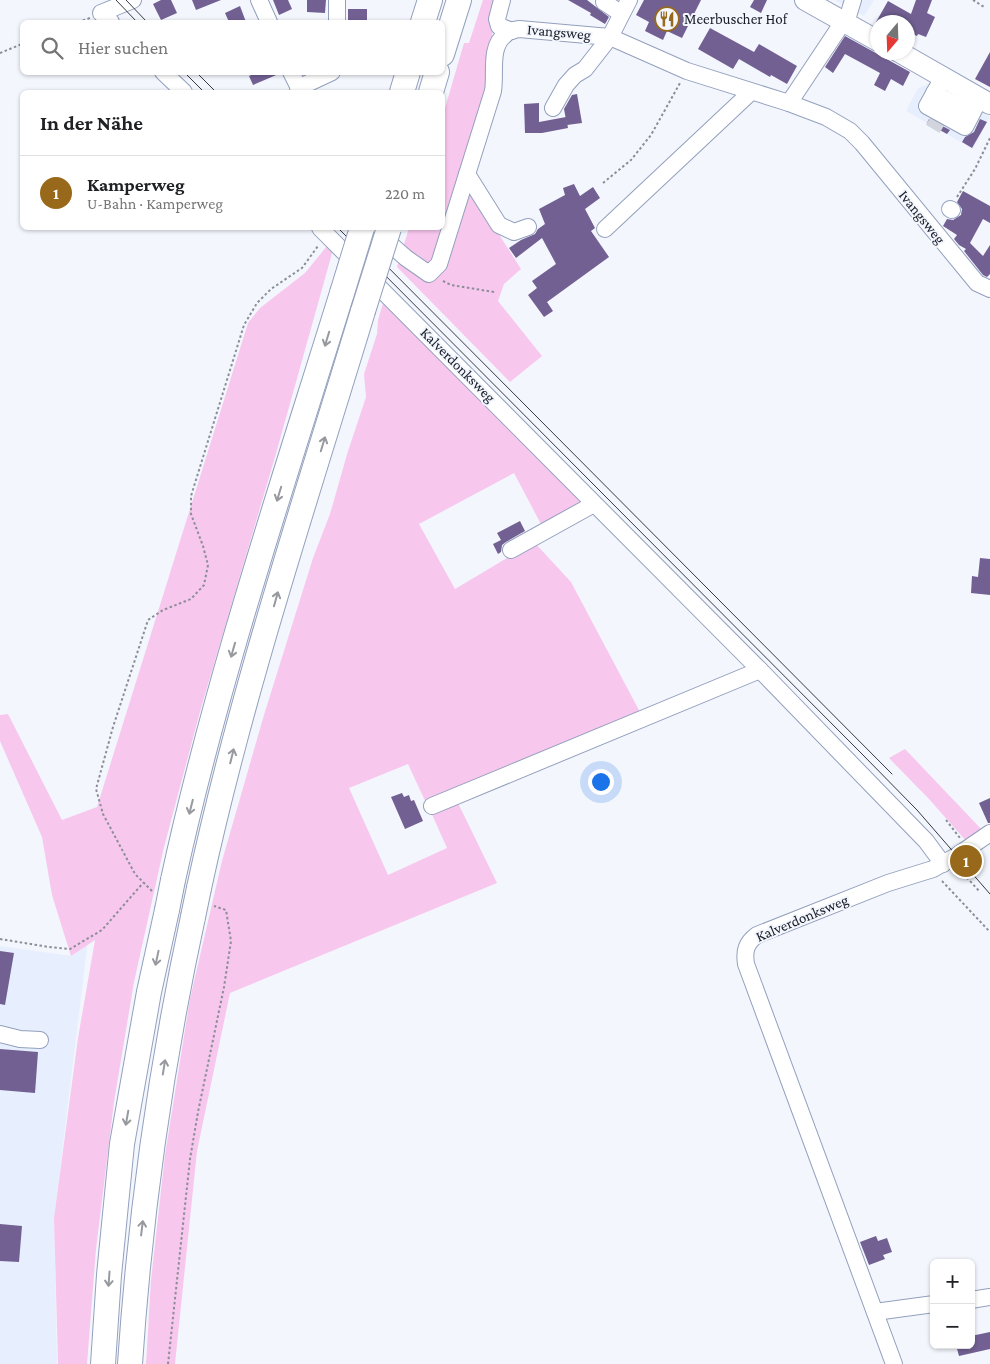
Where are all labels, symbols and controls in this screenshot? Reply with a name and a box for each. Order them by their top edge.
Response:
restaurant icon: Meerbuscher Hof [654,6,680,32]
place label: Meerbuscher Hof [684,11,789,27]
north arrow [870,15,915,60]
search box [20,20,445,75]
street label: Ivangsweg [526,21,592,44]
icon: search [38,34,66,62]
text: Hier suchen [78,37,168,58]
text: In der Nähe [40,111,143,135]
text: Kamperweg [87,174,185,195]
text: 1 [53,185,59,202]
text: 220 m [385,185,425,202]
street label: Ivangsweg [895,187,948,248]
text: U-Bahn · Kamperweg [87,195,223,212]
street label: Kalverdonksweg [417,324,499,406]
one-way arrow [322,331,332,347]
one-way arrow [318,436,328,452]
one-way arrow [274,486,284,502]
one-way arrow [271,592,281,608]
one-way arrow [228,642,238,658]
one-way arrow [228,748,237,764]
your location [588,769,614,795]
one-way arrow [186,799,195,815]
pin: 1 [950,842,982,880]
street label: Kalverdonksweg [753,891,851,946]
one-way arrow [152,950,161,966]
one-way arrow [160,1060,170,1076]
one-way arrow [122,1109,132,1125]
one-way arrow [137,1221,147,1237]
map controls [930,1259,975,1349]
button: + [930,1259,975,1304]
one-way arrow [104,1271,113,1287]
button: − [930,1304,975,1349]

